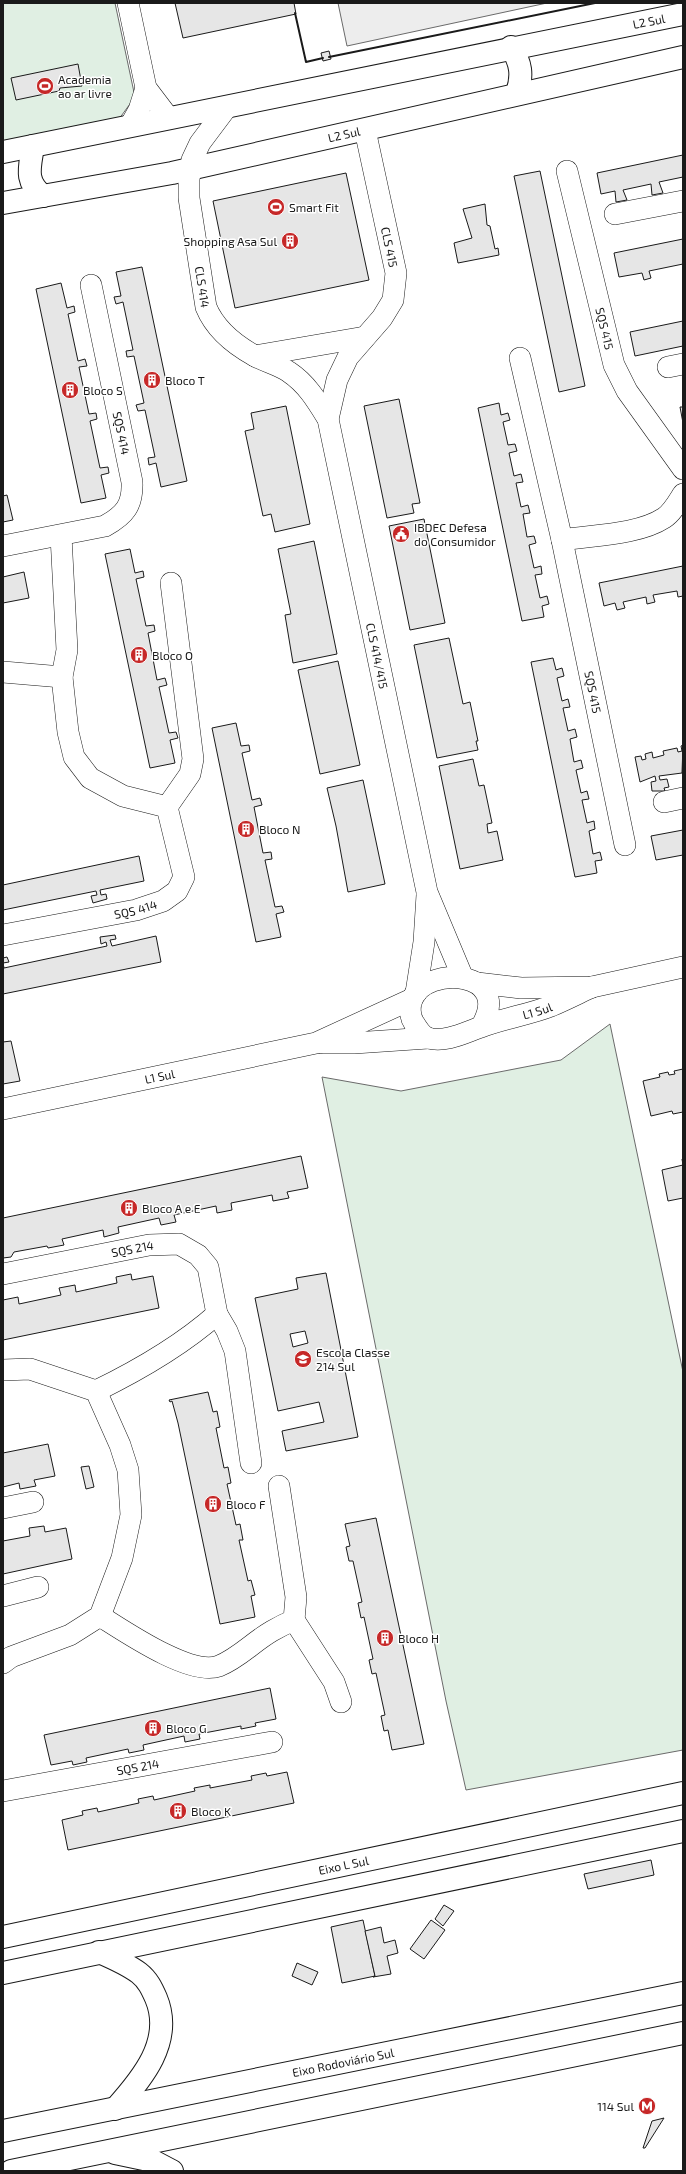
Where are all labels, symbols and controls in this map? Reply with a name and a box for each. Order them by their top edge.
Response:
street label: L2 Sul [631,11,667,31]
place label: Academia ao ar livre [58,72,112,100]
sports icon: Academia ao ar livre [35,76,55,96]
street label: L2 Sul [326,123,362,144]
sports icon: Smart Fit [266,197,286,217]
place label: Smart Fit [289,200,339,214]
street label: CLS 415 [379,225,401,269]
building icon: Shopping Asa Sul [280,231,300,251]
place label: Shopping Asa Sul [184,234,277,248]
street label: CLS 414 [193,265,213,309]
street label: SQS 415 [593,306,617,351]
building icon: Bloco T [142,370,162,390]
place label: Bloco T [165,373,205,387]
building icon: Bloco S [60,380,80,400]
place label: Bloco S [83,383,123,397]
street label: SQS 414 [110,410,133,456]
place label: IBDEC Defesa do Consumidor [414,520,496,548]
public building icon: IBDEC Defesa do Consumidor [391,524,411,544]
street label: CLS 414/415 [364,622,391,690]
building icon: Bloco O [129,645,149,665]
place label: Bloco O [152,648,193,662]
street label: SQS 415 [582,670,605,714]
building icon: Bloco N [236,819,256,839]
place label: Bloco N [259,822,301,836]
street label: SQS 414 [113,897,159,921]
street label: L1 Sul [521,999,555,1022]
street label: L1 Sul [143,1066,176,1086]
building icon: Bloco A e E [119,1198,139,1218]
place label: Bloco A e E [142,1201,201,1215]
street label: SQS 214 [110,1238,154,1259]
place label: Escola Classe 214 Sul [316,1345,390,1373]
school or university icon: Escola Classe 214 Sul [293,1349,313,1369]
building icon: Bloco F [203,1494,223,1514]
place label: Bloco F [226,1497,266,1511]
building icon: Bloco H [375,1628,395,1648]
place label: Bloco H [398,1631,439,1645]
building icon: Bloco G [143,1718,163,1738]
place label: Bloco G [166,1721,207,1735]
street label: SQS 214 [115,1756,160,1777]
building icon: Bloco K [168,1801,188,1821]
place label: Bloco K [191,1804,231,1818]
street label: Eixo L Sul [317,1853,370,1877]
street label: Eixo Rodoviário Sul [291,2045,396,2079]
metro station icon: 114 Sul [637,2096,657,2116]
place label: 114 Sul [597,2099,634,2113]

